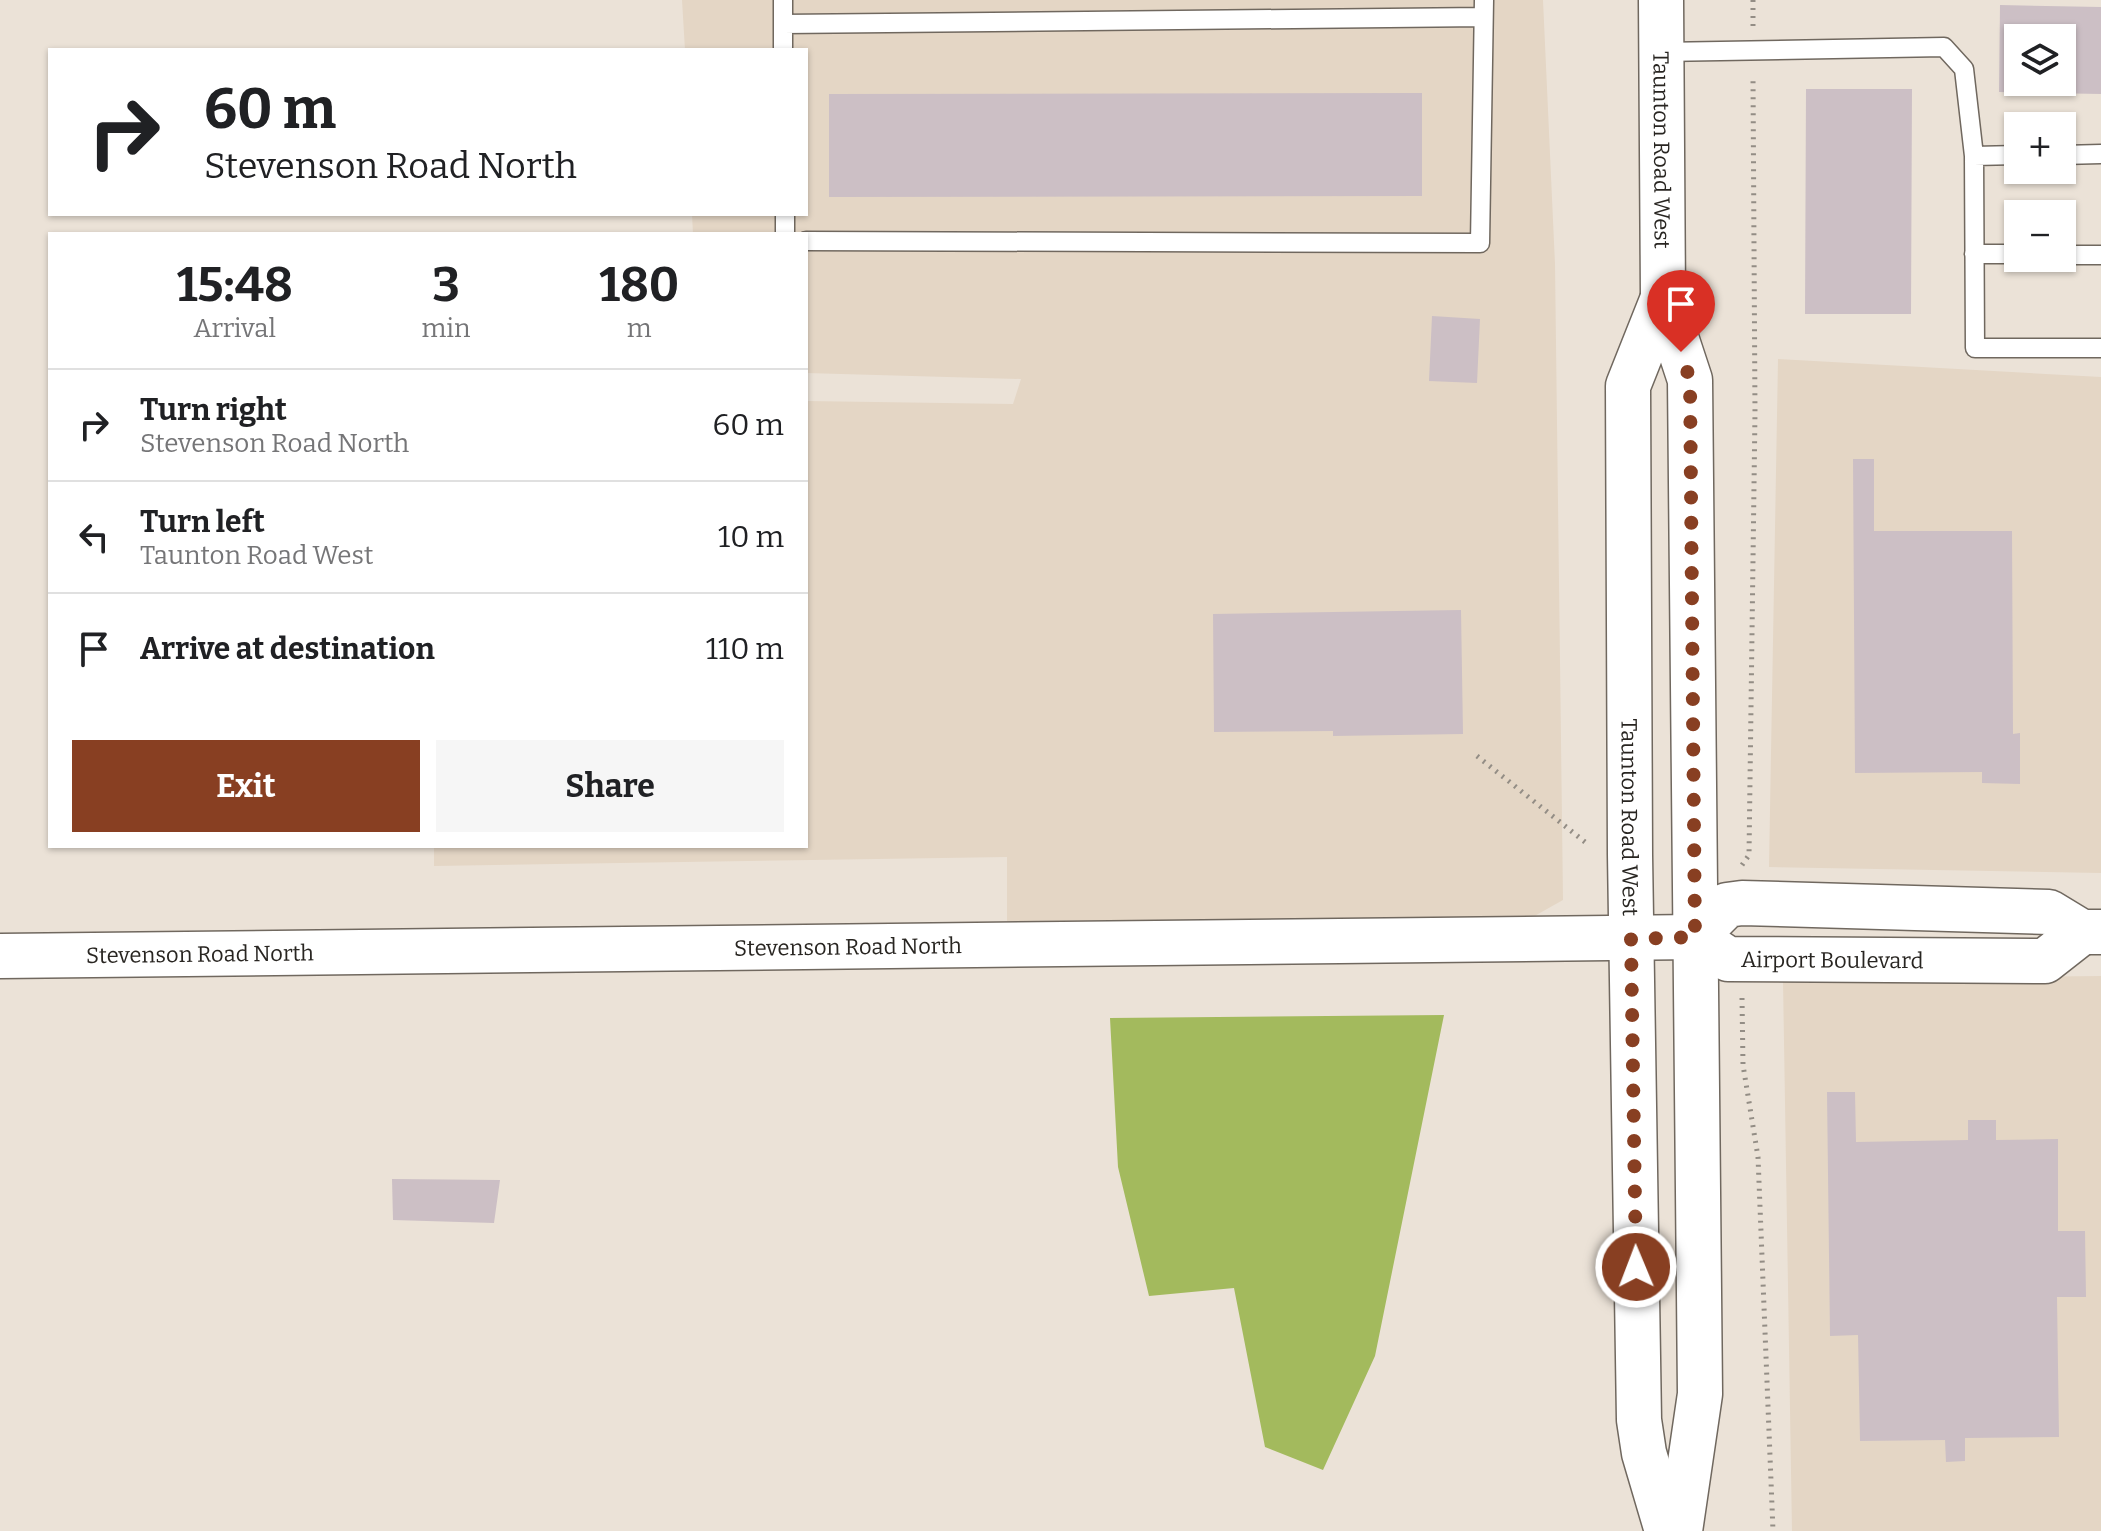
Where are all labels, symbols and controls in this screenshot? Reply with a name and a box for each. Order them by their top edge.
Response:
map controls [2004,24,2076,272]
button: layers [2004,24,2076,96]
street label: Taunton Road West [1648,51,1676,249]
text: 60 m [204,76,336,143]
icon: right [72,80,176,184]
button: + [2004,112,2076,184]
text: Stevenson Road North [204,144,577,188]
button: − [2004,200,2076,272]
text: 15:48 [177,256,293,314]
text: 3 [432,256,460,314]
text: 180 [599,256,679,314]
pin [1647,270,1715,352]
icon: arrive [1659,282,1703,326]
text: Arrival [194,313,276,344]
text: min [422,313,471,344]
text: m [627,313,652,344]
text: Turn right [140,392,287,428]
icon: right [72,403,116,447]
text: 60 m [713,407,784,443]
text: Stevenson Road North [140,428,409,459]
text: Turn left [140,504,265,540]
icon: left [72,515,116,559]
text: 10 m [718,519,784,555]
text: Taunton Road West [140,540,373,571]
icon: arrive [72,627,116,671]
text: Arrive at destination [140,631,435,667]
text: 110 m [706,631,784,667]
street label: Taunton Road West [1616,718,1644,916]
button: Exit [72,740,420,832]
button: Share [436,740,784,832]
street label: Stevenson Road North [734,932,962,961]
street label: Stevenson Road North [86,939,314,969]
street label: Airport Boulevard [1741,946,1924,974]
position arrow [1594,1225,1678,1309]

